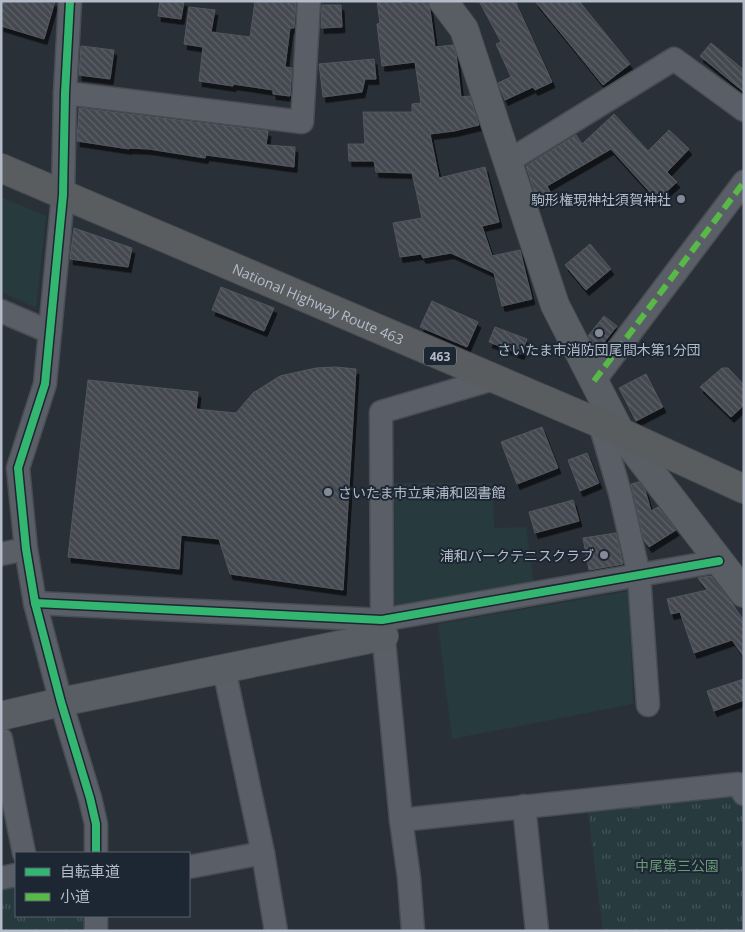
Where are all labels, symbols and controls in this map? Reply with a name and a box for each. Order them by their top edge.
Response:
place label: 駒形権現神社須賀神社 [531,190,671,209]
marker: 駒形権現神社須賀神社 [675,193,687,205]
street label: National Highway Route 463 [230,258,407,348]
marker: さいたま市消防団尾間木第1分団 [593,327,605,339]
place label: さいたま市消防団尾間木第1分団 [497,340,701,359]
road number: 463 [424,346,456,366]
place label: さいたま市立東浦和図書館 [338,483,506,502]
marker: さいたま市立東浦和図書館 [322,486,334,498]
place label: 浦和パークテニスクラブ [440,546,594,565]
marker: 浦和パークテニスクラブ [598,549,610,561]
legend [15,852,190,917]
park label: 中尾第三公園 [635,856,719,875]
text: 自転車道 [60,861,120,881]
text: 小道 [60,886,90,906]

